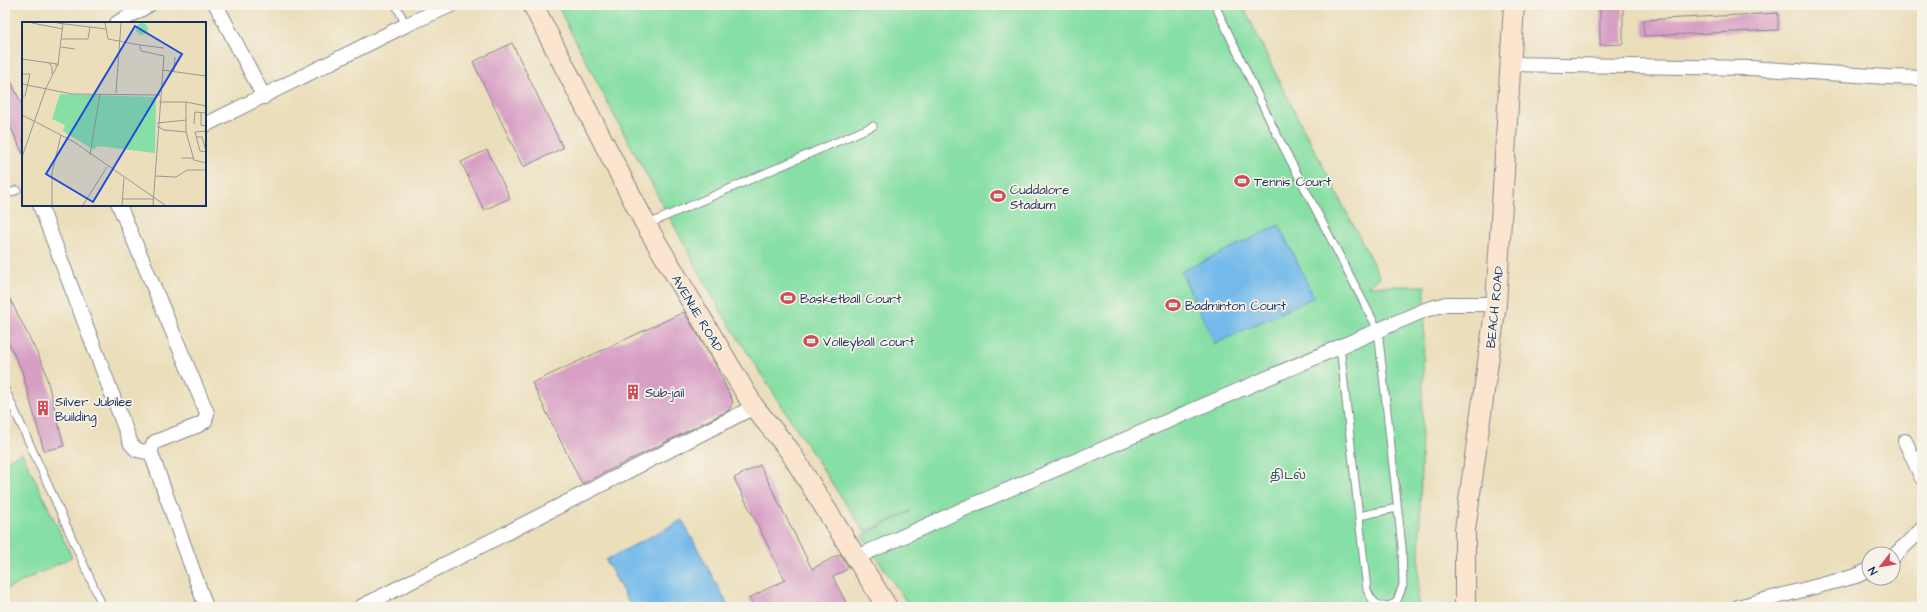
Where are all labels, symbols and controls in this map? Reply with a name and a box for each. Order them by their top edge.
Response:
inset map [22,22,206,206]
sports icon: Tennis Court [1233,172,1251,190]
place label: Tennis Court [1254,173,1332,191]
place label: Cuddalore Stadium [1010,181,1069,214]
sports icon: Cuddalore Stadium [989,187,1007,205]
street label: BEACH ROAD [1482,265,1508,349]
street label: AVENUE ROAD [667,271,728,356]
sports icon: Basketball Court [779,289,797,307]
place label: Basketball Court [800,290,902,308]
sports icon: Badminton Court [1164,296,1182,314]
place label: Badminton Court [1185,297,1287,315]
sports icon: Volleyball court [802,332,820,350]
place label: Volleyball court [823,333,915,352]
building icon: Sub-jail [624,383,642,401]
place label: Sub-jail [645,384,684,402]
place label: Silver Jubilee Building [55,393,132,427]
building icon: Silver Jubilee Building [34,399,52,417]
park label: திடல் [1270,466,1306,484]
north arrow [1861,546,1901,586]
text: N [1865,564,1881,578]

